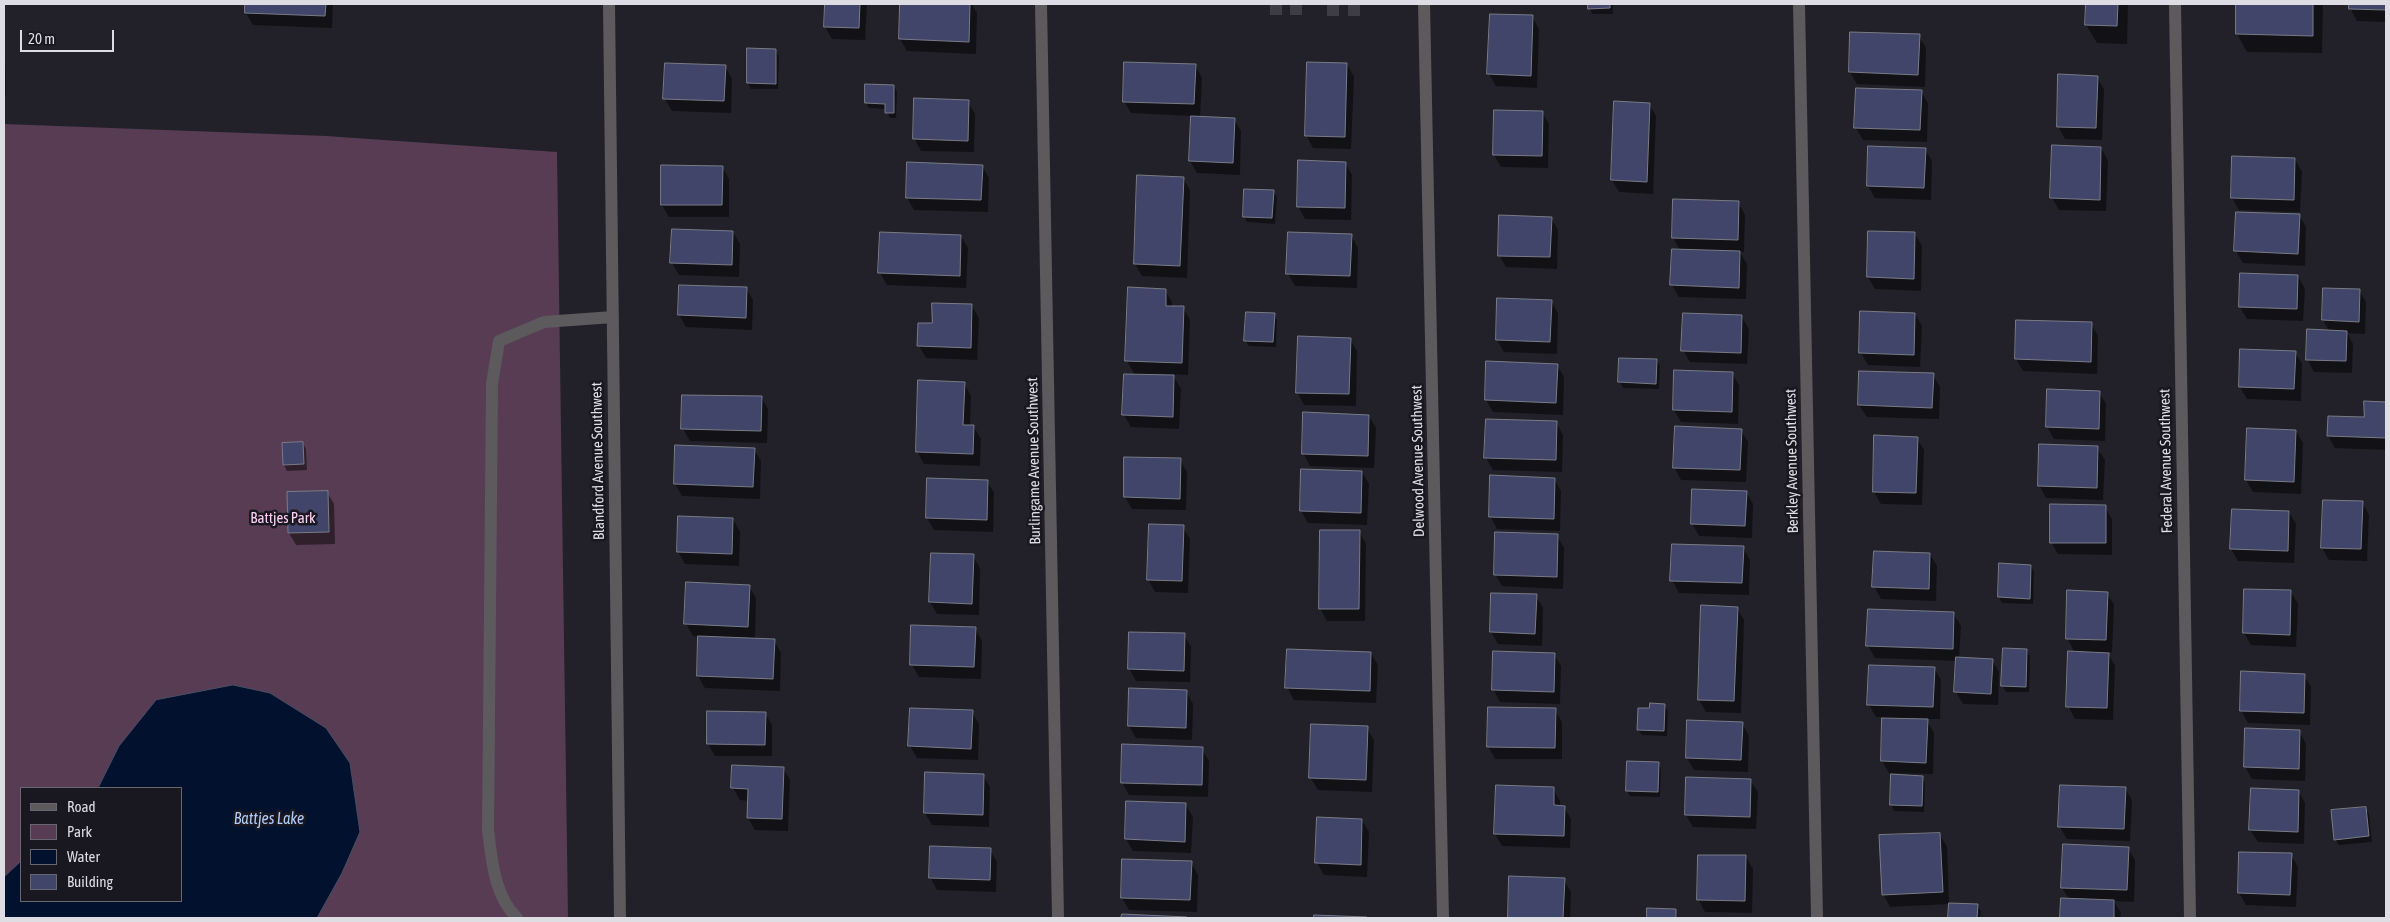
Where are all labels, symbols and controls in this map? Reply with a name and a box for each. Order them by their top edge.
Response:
scale bar [22,20,116,52]
text: 20 m [28,30,55,47]
street label: Burlingame Avenue Southwest [1024,377,1044,545]
street label: Blandford Avenue Southwest [588,382,608,540]
street label: Delwood Avenue Southwest [1408,385,1428,537]
street label: Berkley Avenue Southwest [1782,389,1802,533]
street label: Federal Avenue Southwest [2156,389,2176,533]
park label: Battjes Park [250,509,316,527]
legend [20,787,182,902]
text: Road [67,798,96,815]
water label: Battjes Lake [234,809,304,829]
text: Park [67,823,92,840]
text: Water [67,848,100,865]
text: Building [67,873,113,890]

